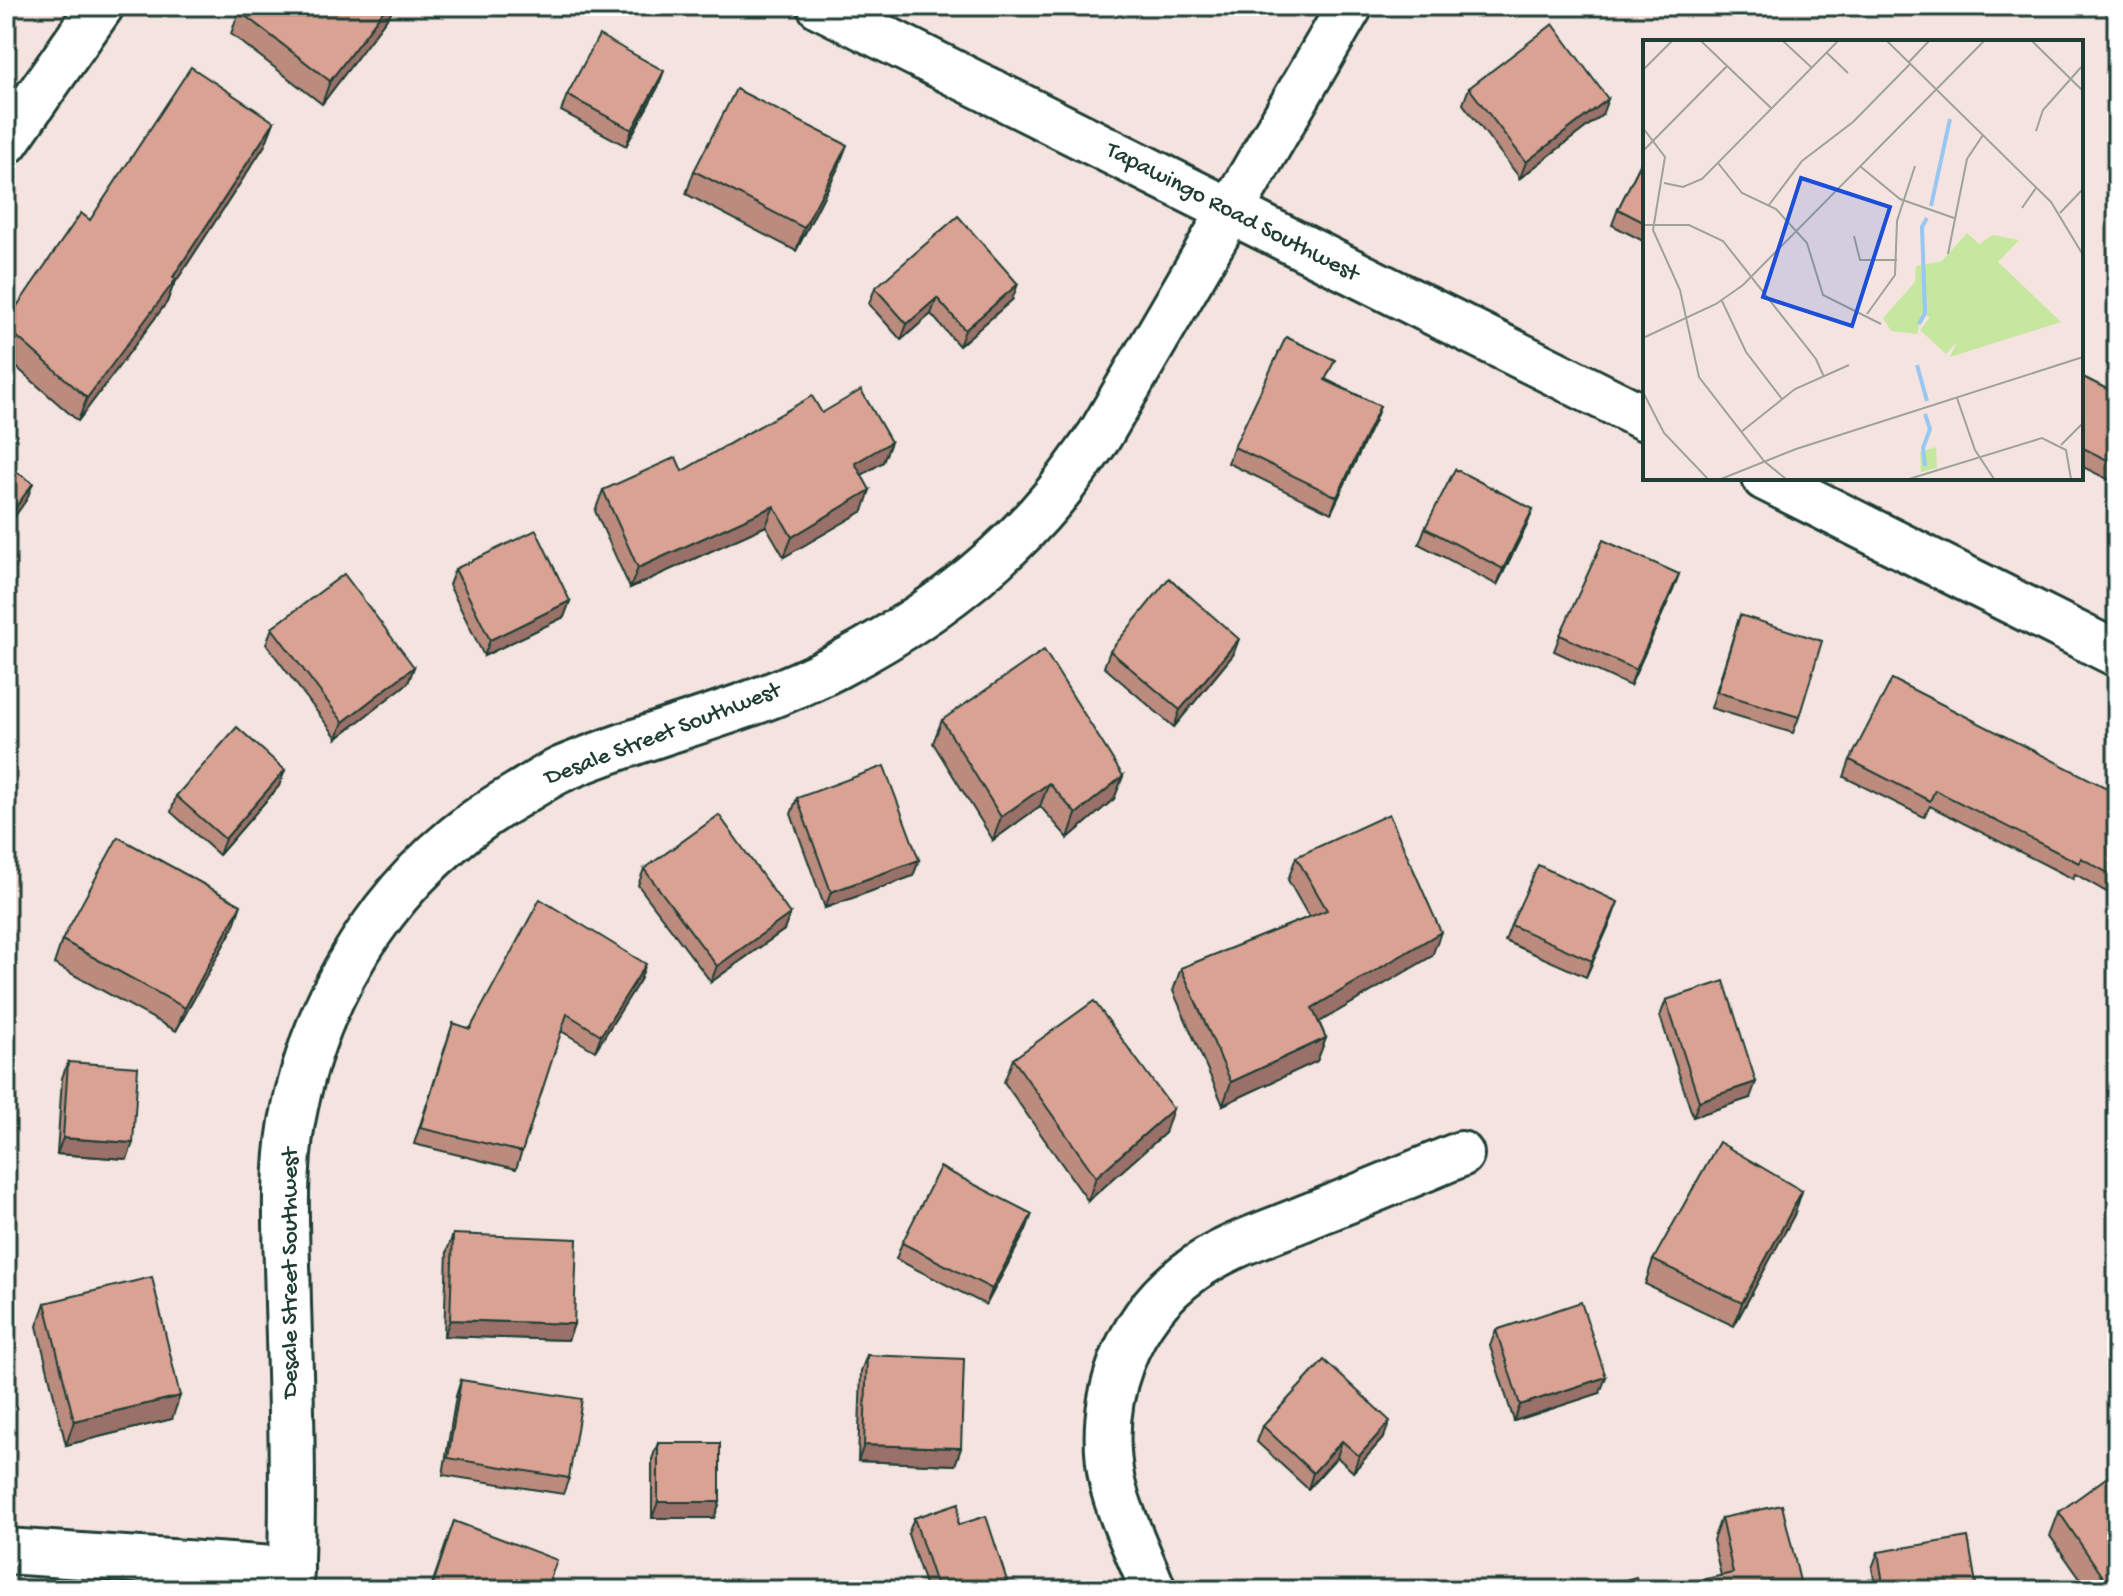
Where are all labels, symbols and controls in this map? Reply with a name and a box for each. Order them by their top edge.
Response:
inset map [1643,40,2083,480]
street label: Tapawingo Road Southwest [1099,136,1365,290]
street label: Desale Street Southwest [539,676,787,794]
street label: Desale Street Southwest [277,1146,306,1400]

